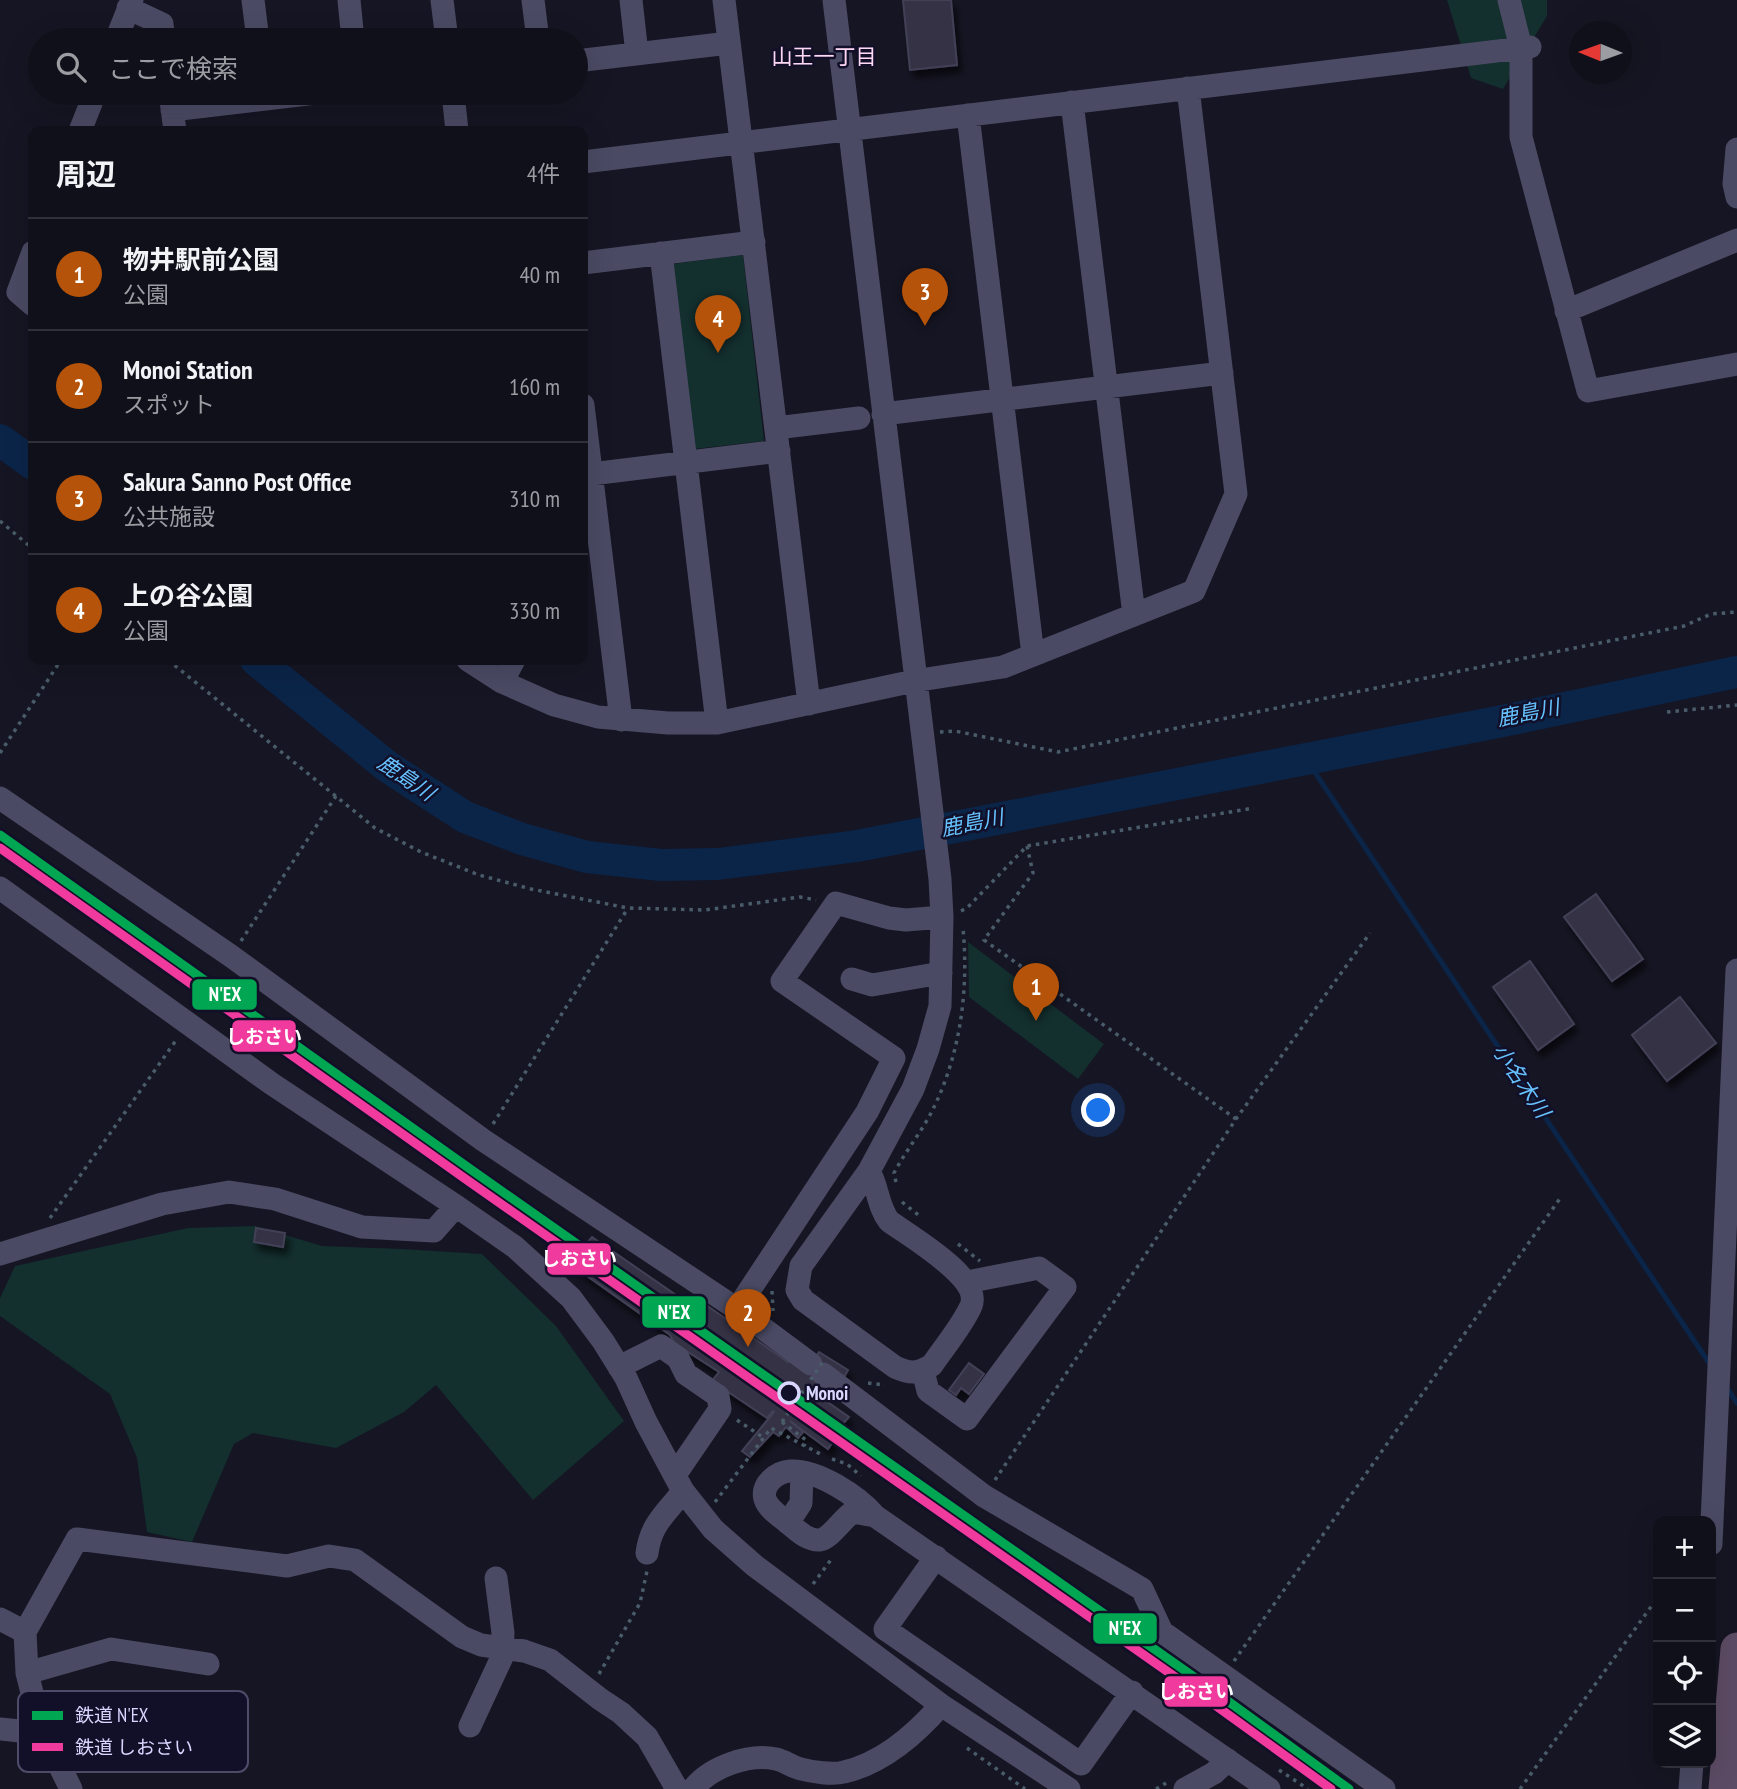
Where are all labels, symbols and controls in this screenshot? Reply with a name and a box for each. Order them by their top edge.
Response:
north arrow [1569,21,1632,84]
search box [28,28,588,105]
district label: 山王一丁目 [772,43,877,70]
icon: search [52,48,90,86]
text: ここで検索 [108,52,238,85]
text: 周辺 [56,154,116,193]
text: 4件 [527,159,560,188]
text: 物井駅前公園 [123,243,279,276]
text: 1 [74,260,85,289]
text: 40 m [519,260,560,289]
pin: 3 [902,268,948,326]
text: 公園 [123,280,169,309]
pin: 4 [695,295,741,353]
text: Monoi Station [123,353,253,386]
text: 2 [74,372,85,401]
text: 160 m [509,372,560,401]
text: スポット [123,390,215,419]
text: Sakura Sanno Post Office [123,465,352,498]
text: 3 [74,484,85,513]
text: 310 m [509,484,560,513]
text: 公共施設 [123,502,215,531]
text: 上の谷公園 [123,579,253,612]
text: 4 [74,596,85,625]
text: 330 m [509,596,560,625]
text: 公園 [123,616,169,645]
water label: 鹿島川 [1494,693,1563,732]
water label: 鹿島川 [373,749,442,808]
water label: 鹿島川 [938,803,1007,842]
pin: 1 [1013,963,1059,1021]
line badge: N'EX [191,978,258,1011]
text: N'EX [209,982,241,1006]
line badge: しおさい [231,1019,297,1053]
text: しおさい [226,1024,302,1048]
water label: 小名木川 [1487,1038,1557,1125]
your location [1081,1093,1115,1127]
line badge: しおさい [546,1242,612,1276]
text: しおさい [541,1246,617,1270]
pin: 2 [725,1289,771,1347]
line badge: N'EX [641,1295,707,1329]
text: N'EX [658,1300,690,1324]
place label: Monoi [806,1381,848,1405]
marker: Monoi [778,1382,800,1404]
map controls [1653,1516,1716,1768]
button: + [1653,1516,1716,1579]
button: − [1653,1579,1716,1642]
line badge: N'EX [1092,1612,1158,1645]
text: N'EX [1109,1616,1141,1640]
button: locate [1653,1642,1716,1705]
line badge: しおさい [1163,1675,1229,1708]
text: しおさい [1158,1679,1234,1703]
legend [18,1691,248,1772]
text: 鉄道 N'EX [75,1703,149,1727]
button: layers [1653,1705,1716,1768]
text: 鉄道 しおさい [75,1735,193,1759]

